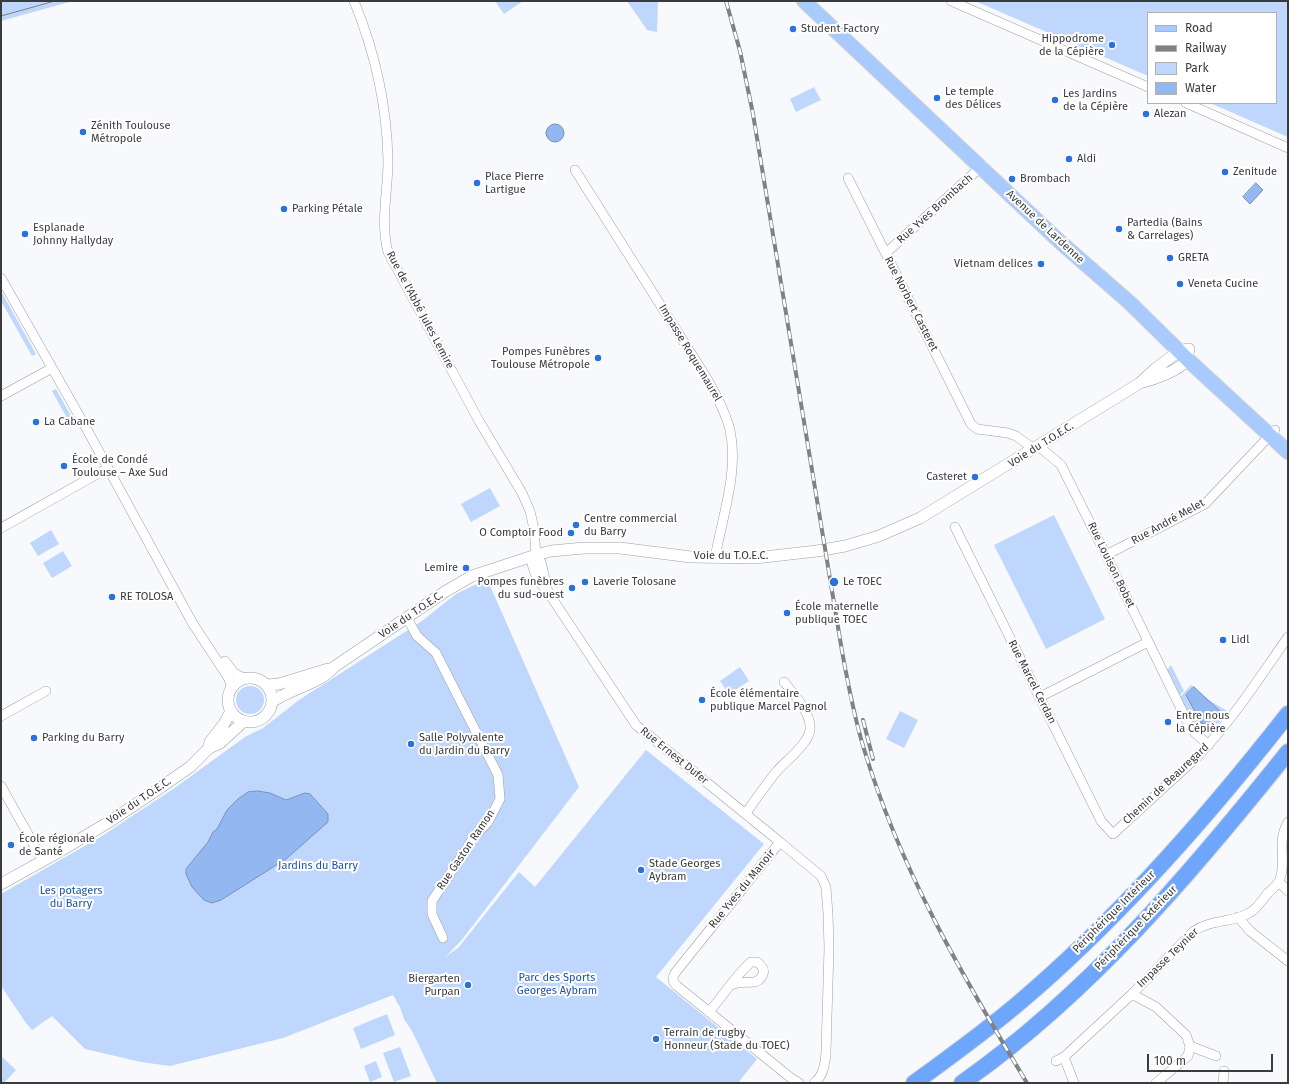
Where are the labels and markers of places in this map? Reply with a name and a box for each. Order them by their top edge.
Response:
place label: Student Factory [801,22,879,36]
marker: Student Factory [788,24,798,34]
place label: Hippodrome de la Cépière [1039,32,1104,58]
marker: Hippodrome de la Cépière [1107,40,1117,50]
place label: Le temple des Délices [945,85,1001,111]
place label: Les Jardins de la Cépière [1063,87,1128,113]
marker: Le temple des Délices [932,93,942,103]
marker: Les Jardins de la Cépière [1050,95,1060,105]
place label: Alezan [1154,107,1186,121]
marker: Alezan [1141,109,1151,119]
place label: Zénith Toulouse Métropole [91,119,170,145]
marker: Zénith Toulouse Métropole [78,127,88,137]
place label: Aldi [1077,152,1096,166]
marker: Aldi [1064,154,1074,164]
place label: Zenitude [1233,165,1277,179]
marker: Zenitude [1220,167,1230,177]
place label: Place Pierre Lartigue [485,170,544,196]
place label: Brombach [1020,172,1071,186]
marker: Brombach [1007,174,1017,184]
marker: Place Pierre Lartigue [472,178,482,188]
place label: Parking Pétale [292,202,363,216]
marker: Parking Pétale [279,204,289,214]
place label: Partedia (Bains & Carrelages) [1127,216,1202,242]
place label: Esplanade Johnny Hallyday [33,221,113,247]
marker: Partedia (Bains & Carrelages) [1114,224,1124,234]
marker: Esplanade Johnny Hallyday [20,229,30,239]
place label: GRETA [1178,251,1209,265]
marker: GRETA [1165,253,1175,263]
place label: Vietnam delices [954,257,1033,271]
marker: Vietnam delices [1036,259,1046,269]
place label: Veneta Cucine [1188,277,1258,291]
marker: Veneta Cucine [1175,279,1185,289]
place label: Pompes Funèbres Toulouse Métropole [491,345,590,371]
marker: Pompes Funèbres Toulouse Métropole [593,353,603,363]
place label: La Cabane [44,415,95,429]
marker: La Cabane [31,417,41,427]
place label: École de Condé Toulouse – Axe Sud [72,453,168,479]
marker: École de Condé Toulouse – Axe Sud [59,461,69,471]
place label: Casteret [926,470,967,484]
marker: Casteret [970,472,980,482]
place label: Centre commercial du Barry [584,512,677,538]
marker: Centre commercial du Barry [571,520,581,530]
place label: O Comptoir Food [479,526,563,540]
marker: O Comptoir Food [566,528,576,538]
place label: Lemire [424,561,458,575]
marker: Lemire [461,563,471,573]
place label: Pompes funèbres du sud-ouest [477,575,564,601]
place label: Laverie Tolosane [593,575,676,589]
place label: Le TOEC [843,575,882,589]
marker: Le TOEC [828,576,840,588]
marker: Laverie Tolosane [580,577,590,587]
marker: Pompes funèbres du sud-ouest [567,583,577,593]
place label: RE TOLOSA [120,590,173,604]
marker: RE TOLOSA [107,592,117,602]
place label: École maternelle publique TOEC [795,600,878,626]
marker: École maternelle publique TOEC [782,608,792,618]
place label: Lidl [1231,633,1249,647]
marker: Lidl [1218,635,1228,645]
place label: École élémentaire publique Marcel Pagnol [710,687,827,713]
marker: École élémentaire publique Marcel Pagnol [697,695,707,705]
place label: Entre nous la Cépière [1176,709,1229,735]
marker: Entre nous la Cépière [1163,717,1173,727]
place label: Parking du Barry [42,731,124,745]
place label: Salle Polyvalente du Jardin du Barry [419,731,510,757]
marker: Parking du Barry [29,733,39,743]
marker: Salle Polyvalente du Jardin du Barry [406,739,416,749]
place label: École régionale de Santé [19,832,95,858]
marker: École régionale de Santé [6,840,16,850]
place label: Stade Georges Aybram [649,857,720,883]
marker: Stade Georges Aybram [636,865,646,875]
place label: Biergarten Purpan [408,972,460,998]
marker: Biergarten Purpan [463,980,473,990]
place label: Terrain de rugby Honneur (Stade du TOEC) [664,1026,790,1052]
marker: Terrain de rugby Honneur (Stade du TOEC) [651,1034,661,1044]

